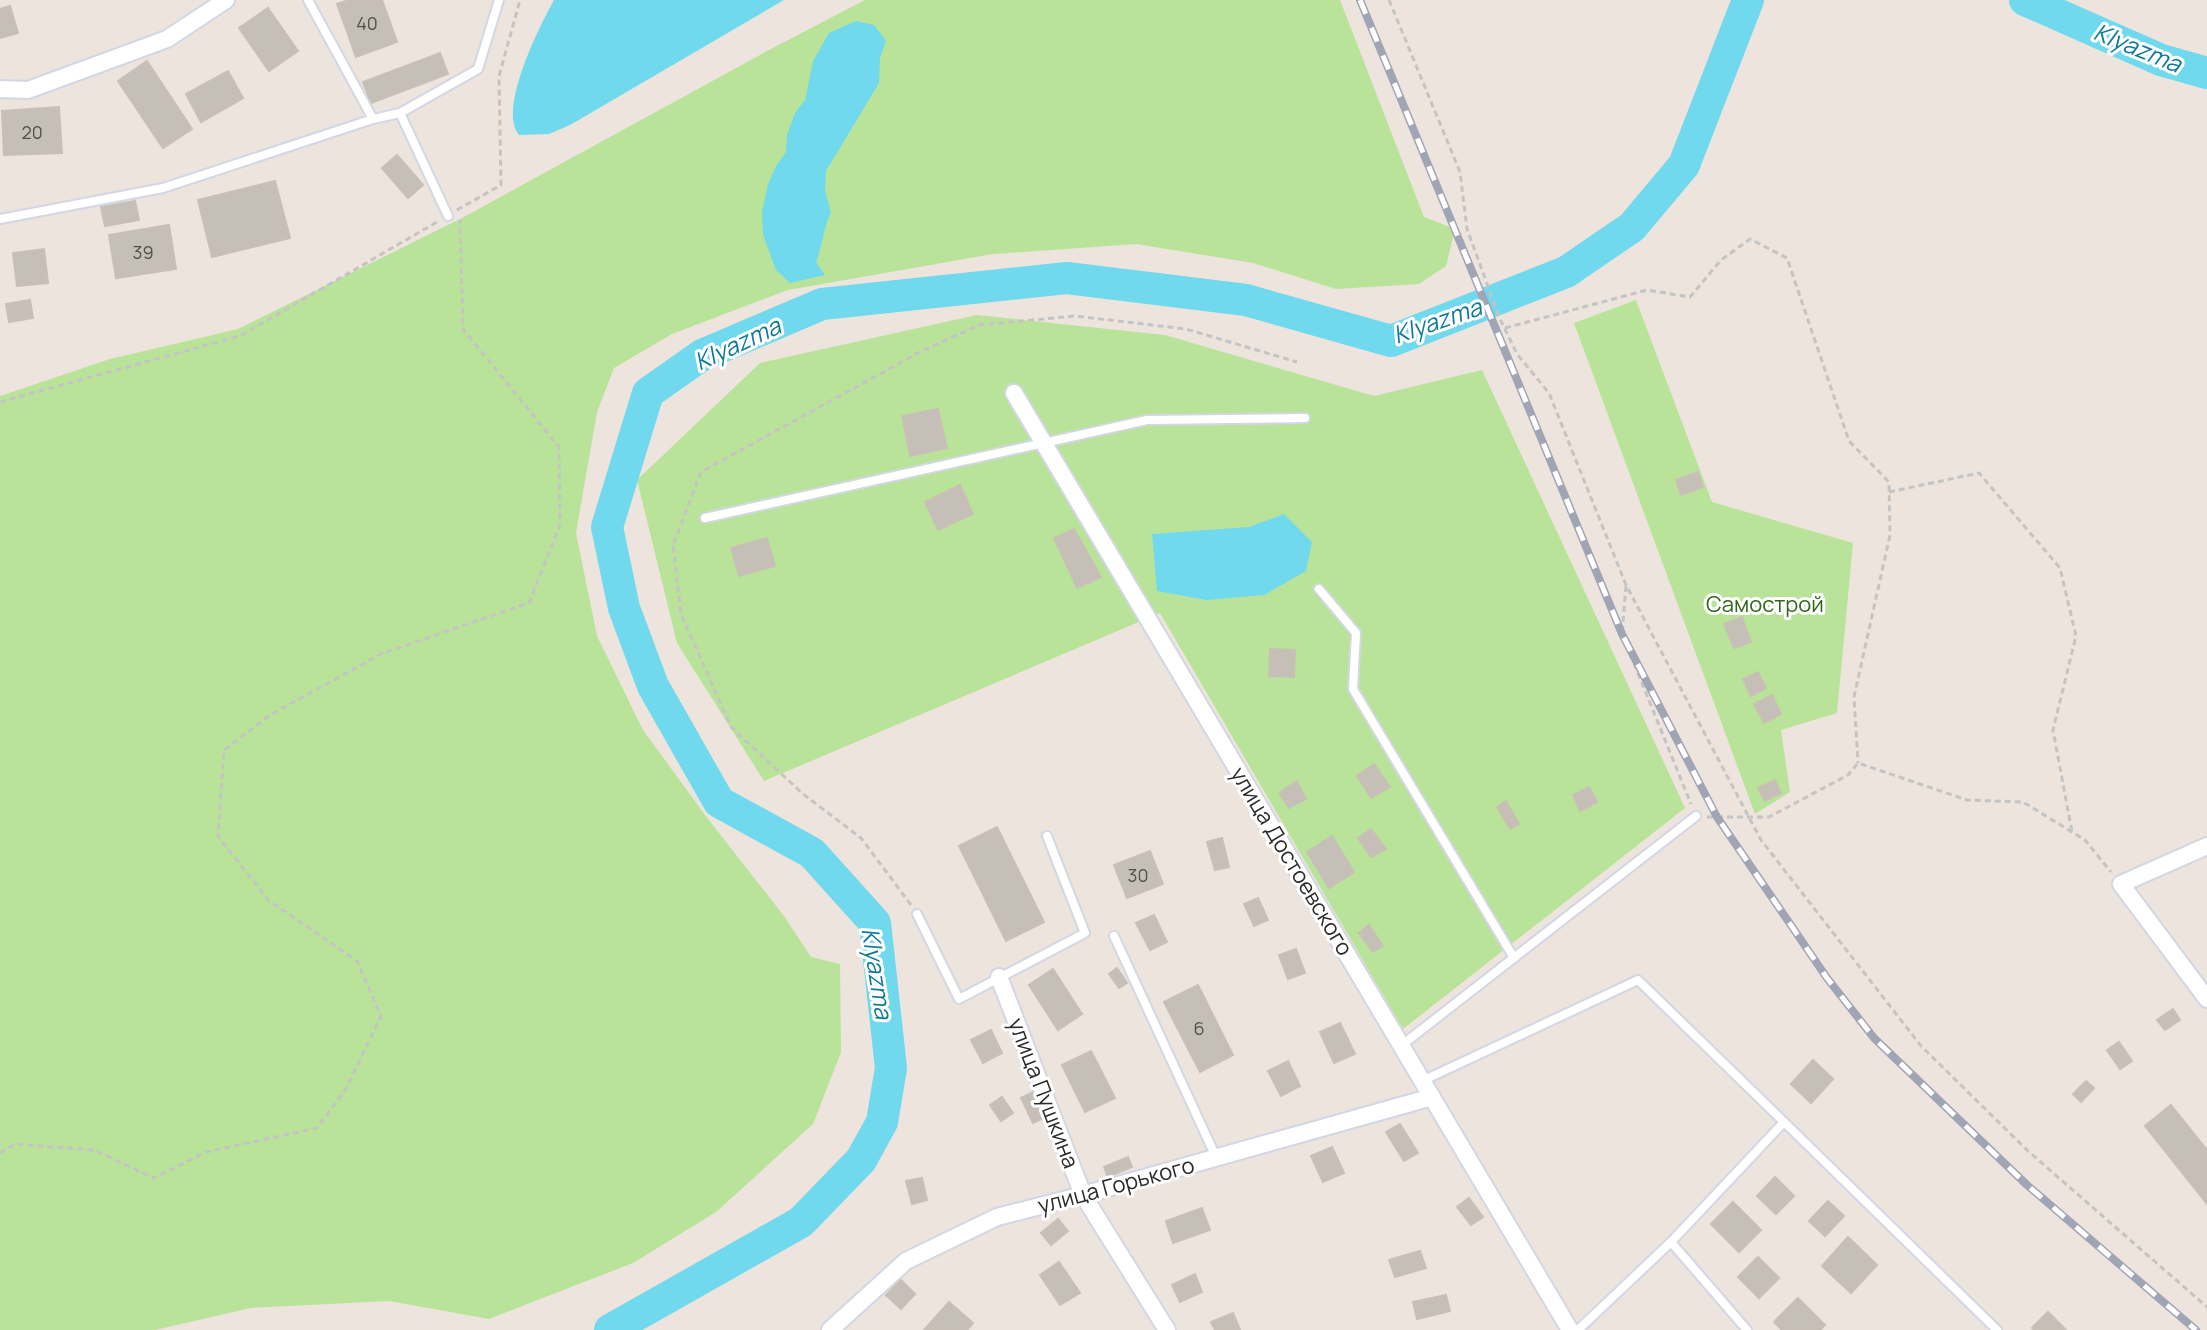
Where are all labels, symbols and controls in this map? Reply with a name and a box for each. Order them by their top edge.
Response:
house number: 40 [356,11,378,35]
water label: Klyazma [2089,15,2188,80]
house number: 20 [21,120,43,144]
house number: 39 [132,240,154,264]
water label: Klyazma [1388,289,1487,351]
water label: Klyazma [688,308,787,377]
park label: Самострой [1706,589,1824,619]
street label: улица Достоевского [1224,761,1360,961]
house number: 30 [1128,863,1148,887]
water label: Klyazma [855,925,902,1023]
street label: улица Пушкина [1002,1014,1086,1172]
house number: 6 [1193,1016,1205,1040]
street label: улица Горького [1034,1150,1198,1220]

